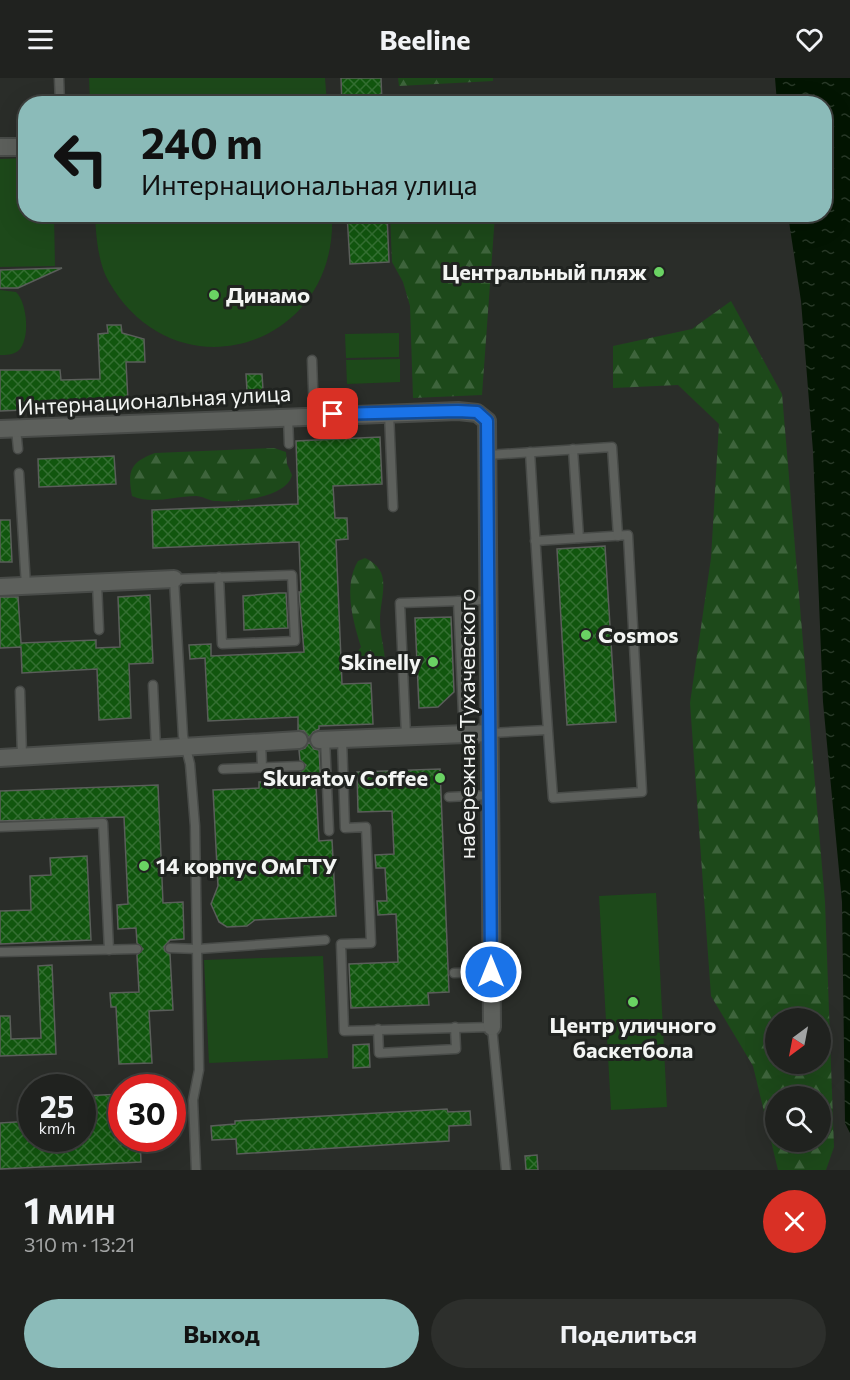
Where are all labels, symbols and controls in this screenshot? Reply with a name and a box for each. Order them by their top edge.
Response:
icon: menu [24,23,57,56]
text: Beeline [379,23,471,56]
icon: heart [793,23,826,56]
text: 240 m [141,116,263,168]
icon: left [42,120,120,198]
text: Интернациональная улица [141,168,477,201]
place label: Центральный пляж [442,258,647,285]
marker: Центральный пляж [652,265,666,279]
place label: Динамо [226,281,310,308]
marker: Динамо [207,288,221,302]
street label: Интернациональная улица [16,379,292,420]
pin [307,388,358,439]
icon: arrive [316,397,349,430]
street label: набережная Тухачевского [453,589,480,859]
place label: Cosmos [598,621,679,648]
marker: Cosmos [579,628,593,642]
place label: Skinelly [341,648,421,675]
marker: Skinelly [426,655,440,669]
place label: Skuratov Coffee [263,764,428,791]
marker: Skuratov Coffee [433,771,447,785]
place label: 14 корпус ОмГТУ [156,852,337,879]
marker: 14 корпус ОмГТУ [137,859,151,873]
position arrow [459,940,523,1004]
marker: Центр уличного баскетбола [626,995,640,1009]
north arrow [765,1008,831,1074]
map controls [765,1008,831,1152]
place label: Центр уличного баскетбола [549,1011,717,1063]
speed limit sign: 30 [108,1074,186,1152]
button: search [765,1086,831,1152]
text: 25 [40,1087,74,1124]
text: km/h [39,1119,75,1137]
text: 1 мин [24,1187,116,1231]
button: close [763,1190,826,1253]
text: 310 m · 13:21 [24,1232,135,1256]
button: Выход [24,1299,419,1368]
button: Поделиться [431,1299,826,1368]

